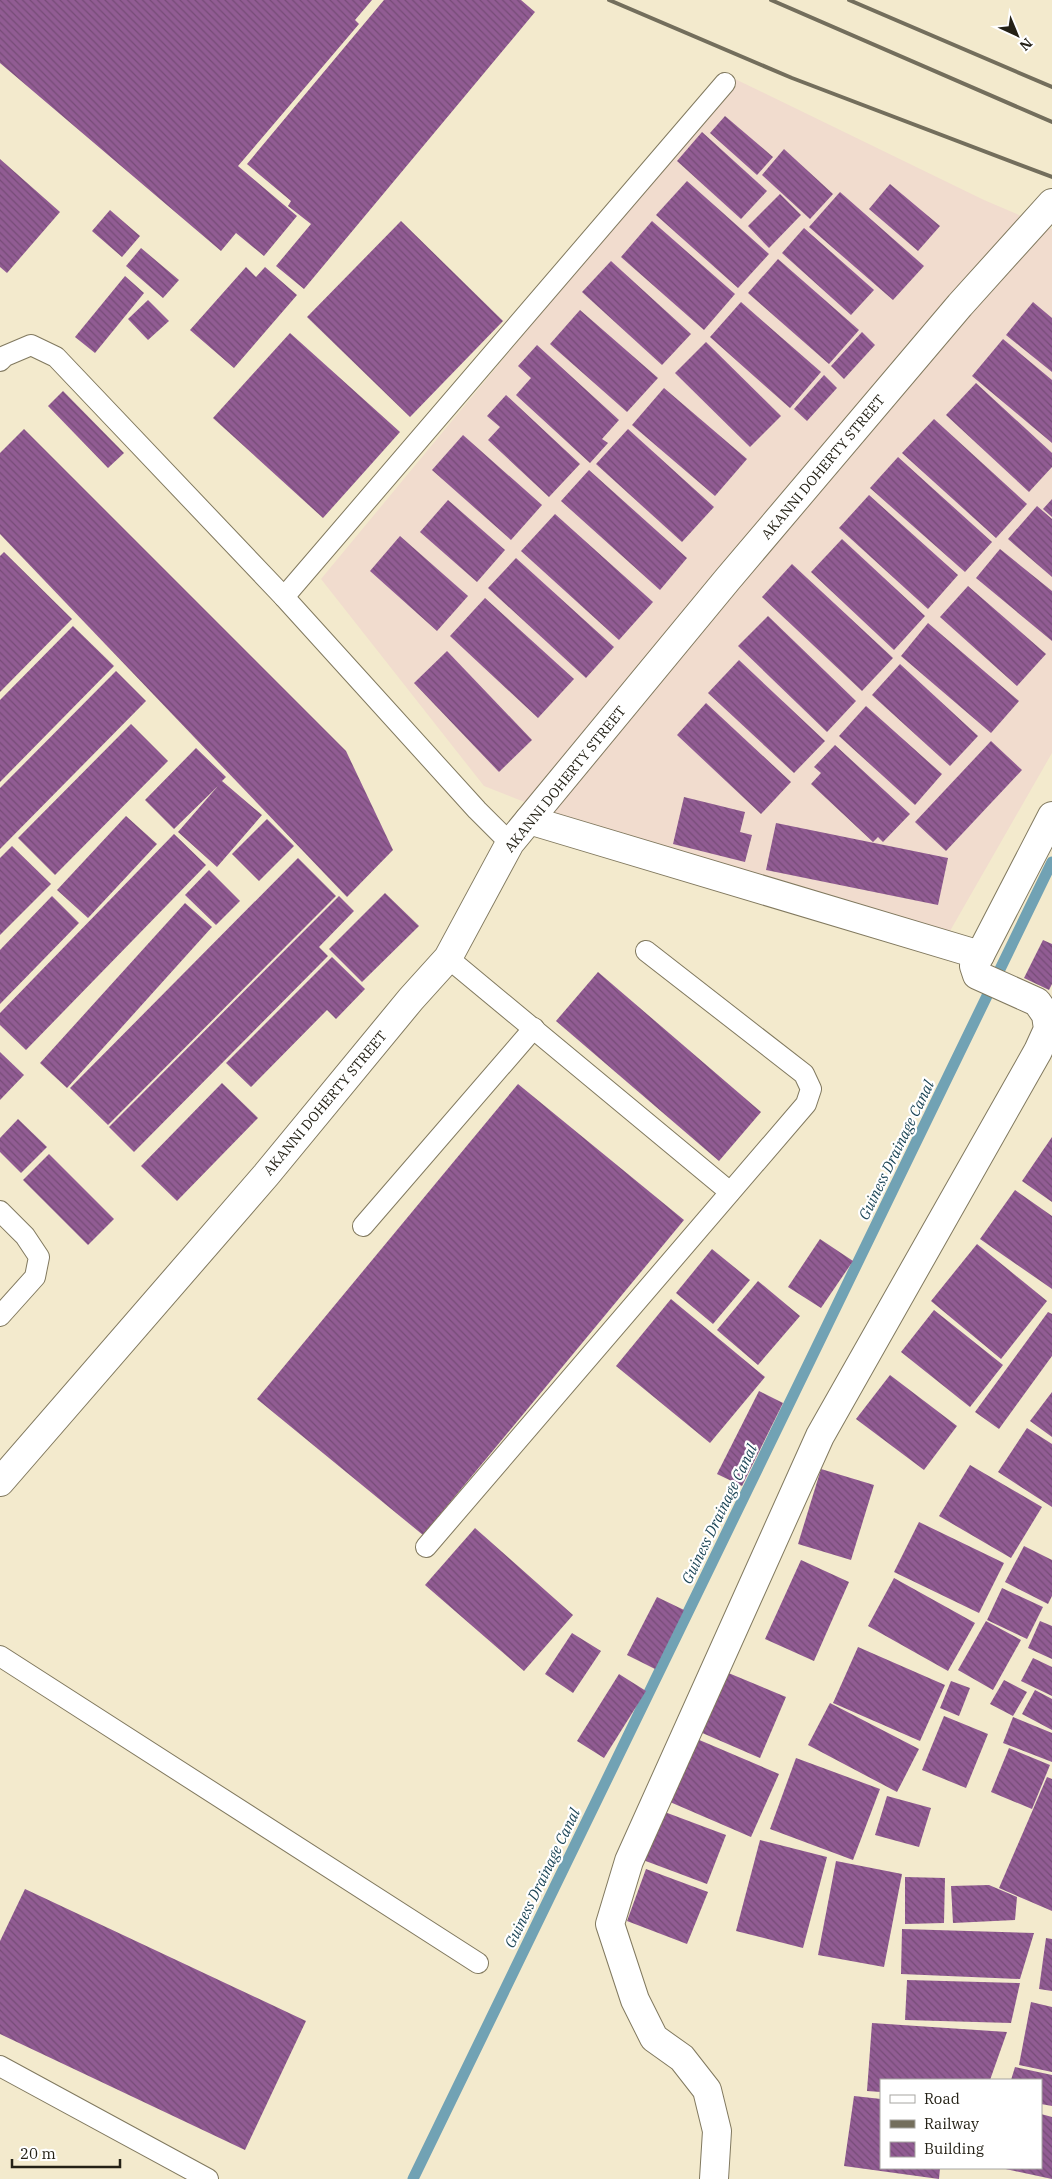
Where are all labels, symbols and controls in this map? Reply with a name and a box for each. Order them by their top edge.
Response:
north arrow [992,10,1042,60]
text: N [1016,34,1036,55]
street label: AKANNI DOHERTY STREET [757,391,889,543]
street label: AKANNI DOHERTY STREET [500,702,630,856]
street label: AKANNI DOHERTY STREET [259,1027,391,1179]
water label: Guiness Drainage Canal [854,1077,938,1223]
water label: Guiness Drainage Canal [677,1441,761,1587]
water label: Guiness Drainage Canal [500,1805,584,1951]
legend [880,2079,1042,2169]
text: Road [924,2089,960,2108]
text: Railway [924,2114,979,2133]
scale bar [12,2136,120,2168]
text: Building [924,2139,984,2158]
text: 20 m [20,2144,56,2163]

